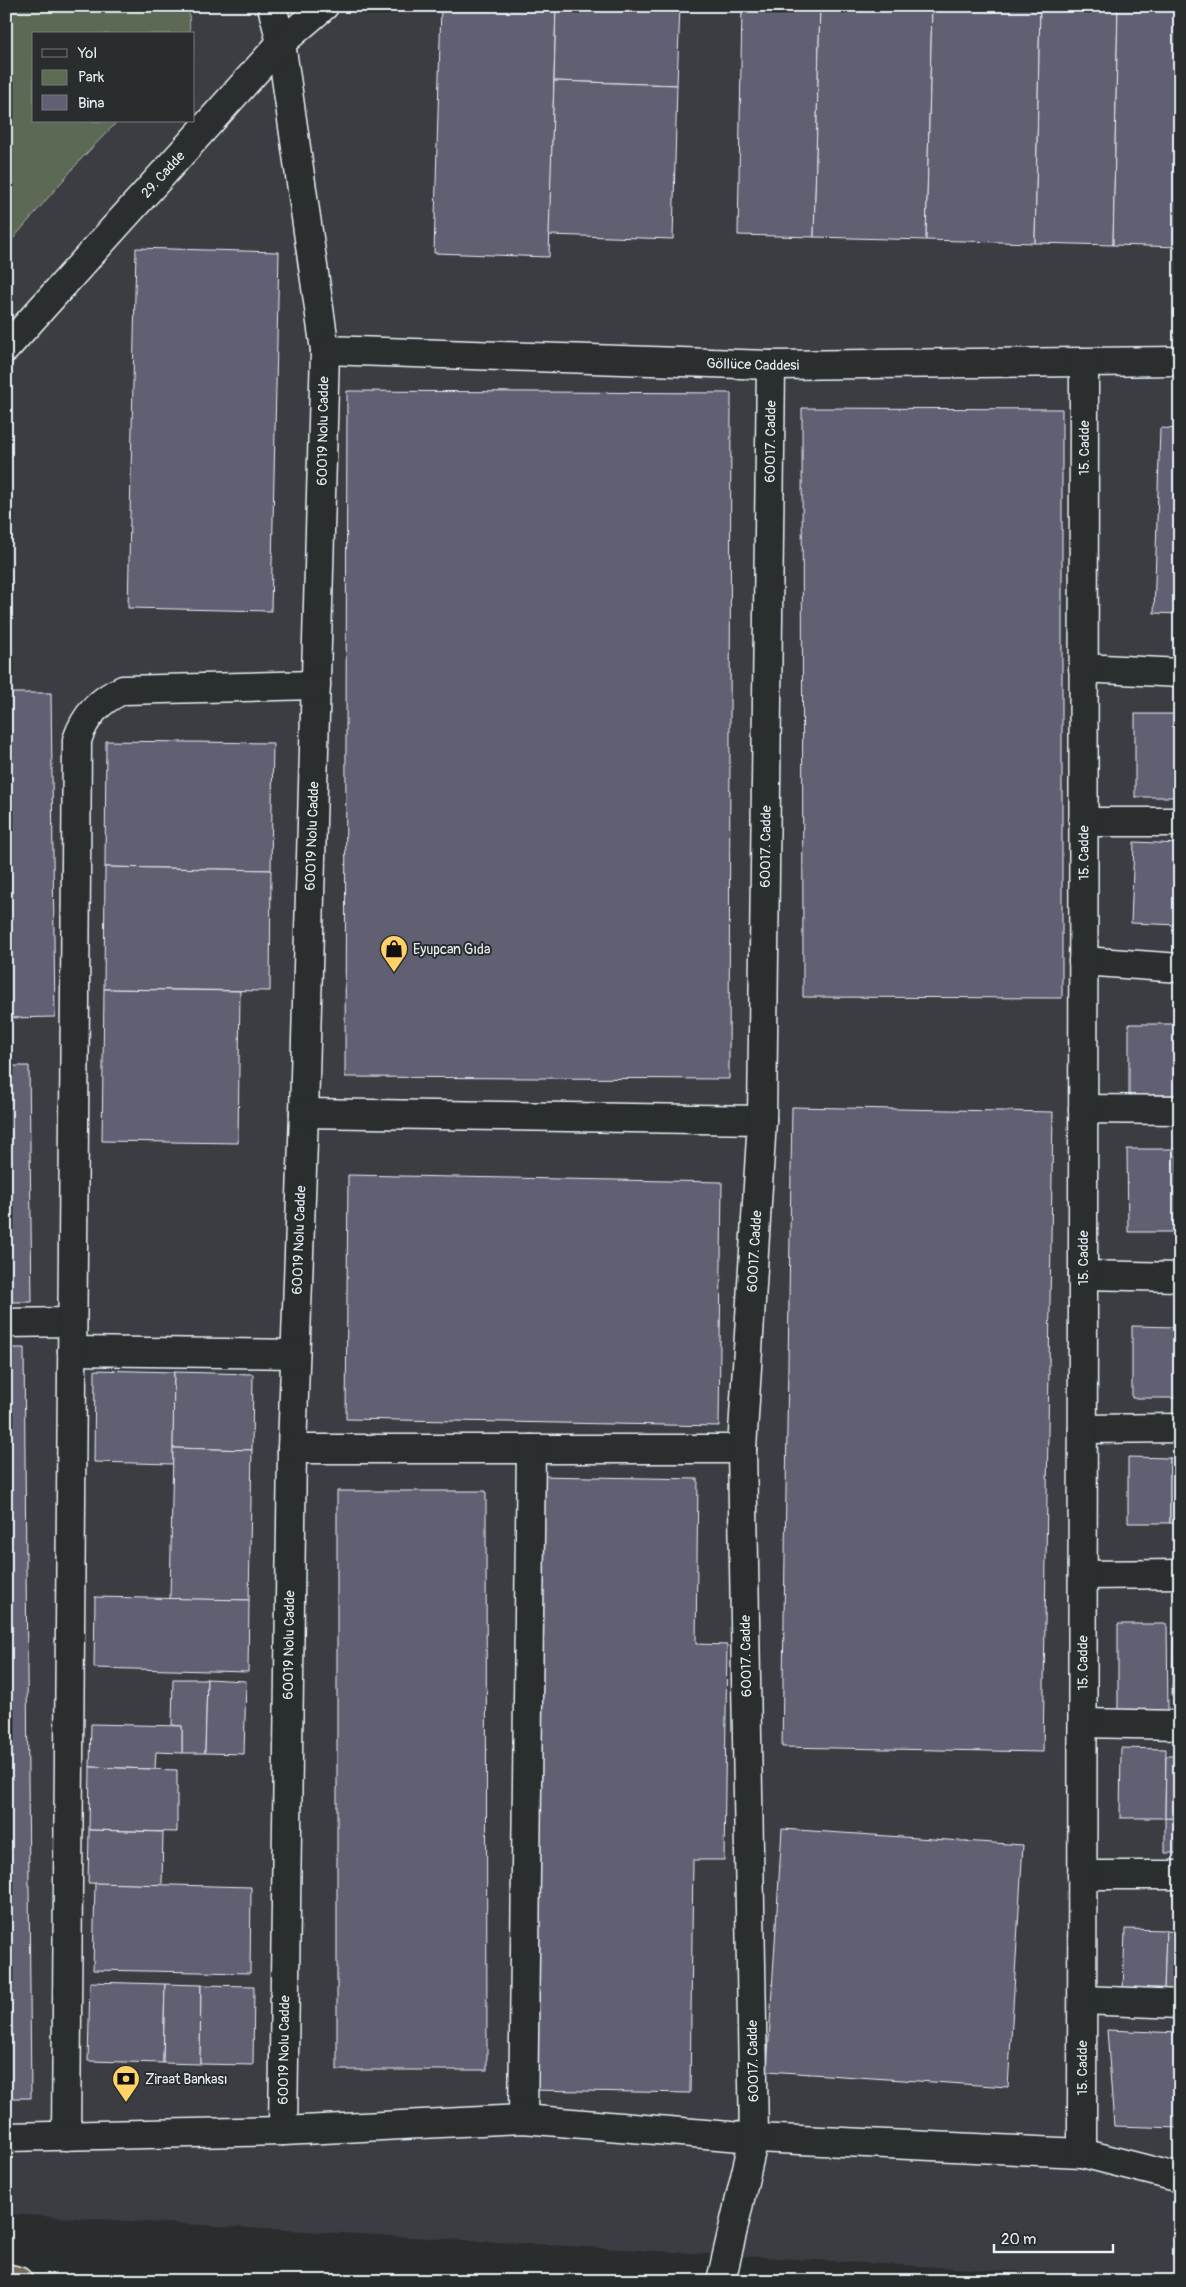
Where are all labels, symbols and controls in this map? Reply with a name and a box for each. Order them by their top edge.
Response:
legend [32,32,195,122]
text: Yol [77,44,97,63]
text: Park [78,68,105,87]
text: Bina [78,94,105,113]
street label: 29. Cadde [137,147,188,201]
street label: Göllüce Caddesi [706,354,800,374]
street label: 60019 Nolu Cadde [314,376,332,486]
street label: 60017. Cadde [761,400,779,483]
street label: 15. Cadde [1075,420,1092,476]
street label: 60019 Nolu Cadde [302,781,322,891]
street label: 60017. Cadde [756,805,774,888]
street label: 15. Cadde [1075,825,1092,881]
shop icon: Eyupcan Gıda [379,934,409,973]
place label: Eyupcan Gıda [413,941,491,958]
street label: 60019 Nolu Cadde [289,1185,309,1295]
street label: 60017. Cadde [743,1210,765,1293]
street label: 15. Cadde [1074,1230,1092,1286]
street label: 60019 Nolu Cadde [280,1590,298,1700]
street label: 60017. Cadde [737,1615,755,1697]
street label: 15. Cadde [1074,1635,1091,1691]
street label: 60019 Nolu Cadde [275,1995,293,2105]
street label: 60017. Cadde [744,2020,762,2102]
street label: 15. Cadde [1074,2040,1091,2096]
bank icon: Ziraat Bankası [111,2064,141,2103]
place label: Ziraat Bankası [145,2071,228,2088]
scale bar [994,2222,1112,2254]
text: 20 m [1001,2230,1036,2249]

